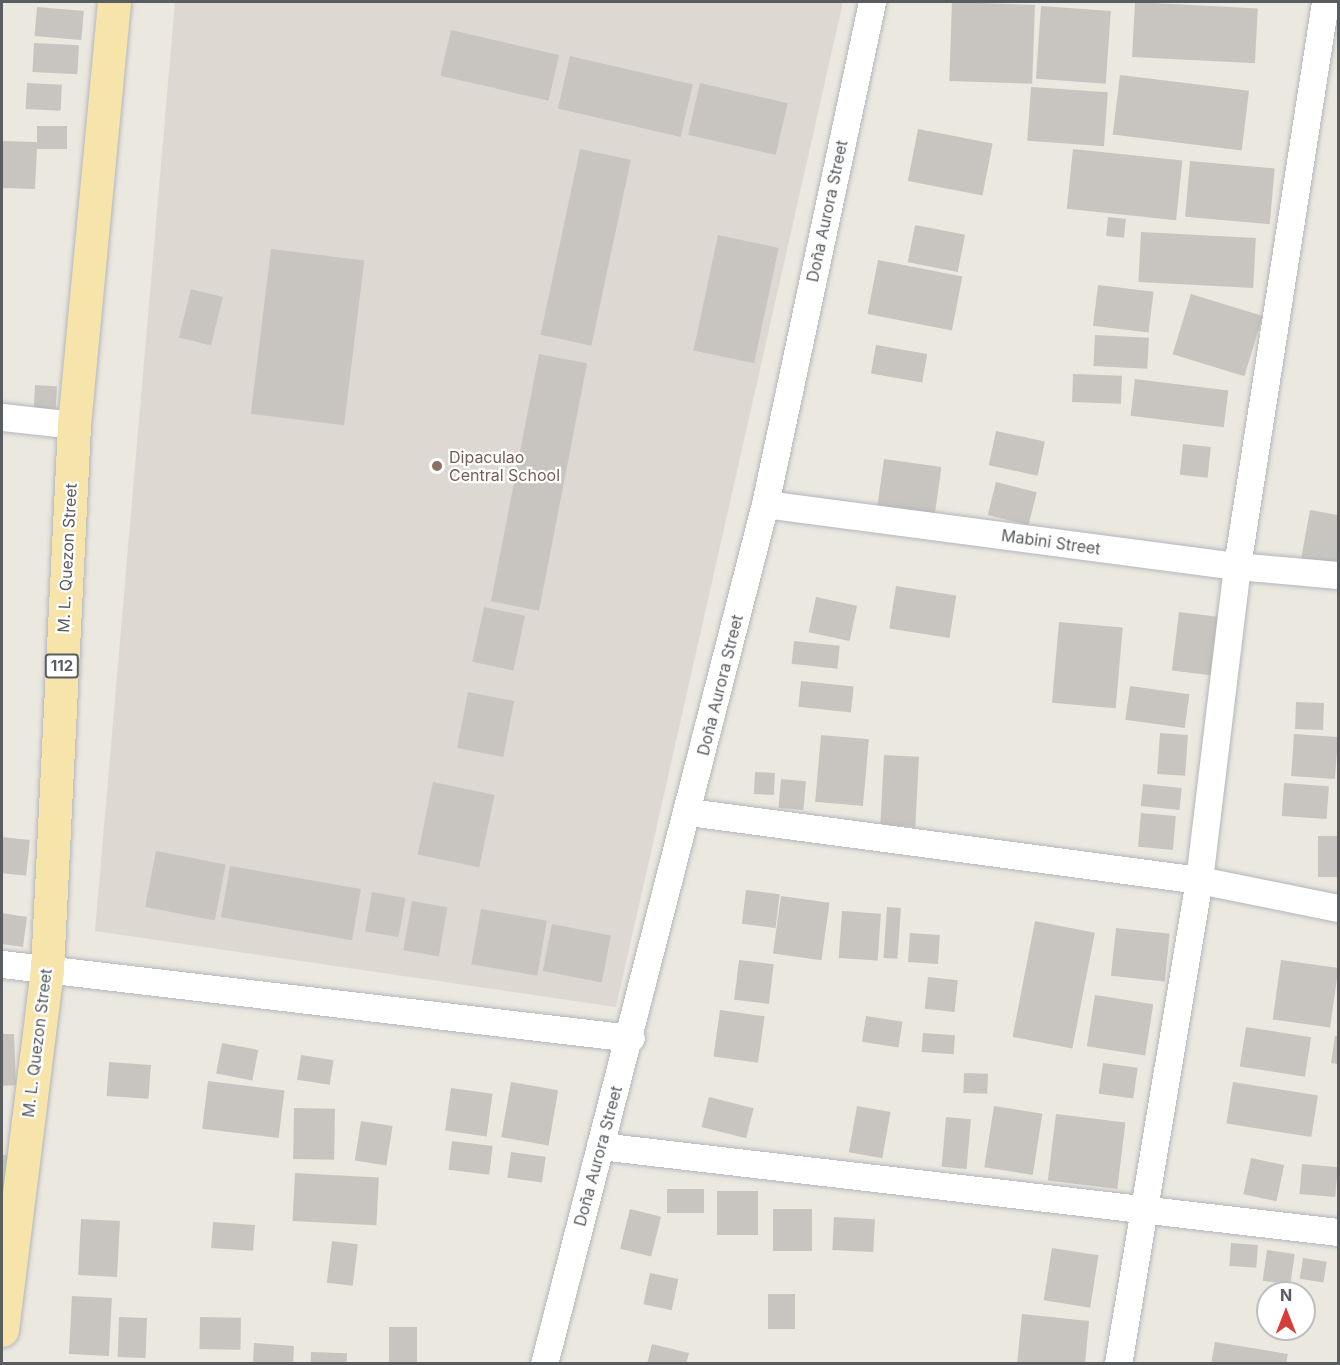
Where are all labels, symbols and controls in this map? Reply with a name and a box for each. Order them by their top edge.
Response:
street label: Doña Aurora Street [803,138,851,284]
place label: Dipaculao Central School [449,447,560,485]
marker: Dipaculao Central School [430,459,444,473]
street label: M. L. Quezon Street [53,483,81,633]
street label: Mabini Street [1000,526,1102,558]
street label: Doña Aurora Street [693,613,747,757]
road number: 112 [44,654,80,678]
street label: M. L. Quezon Street [18,967,56,1119]
street label: Doña Aurora Street [570,1084,626,1228]
north arrow [1256,1281,1316,1341]
text: N [1280,1285,1292,1305]

